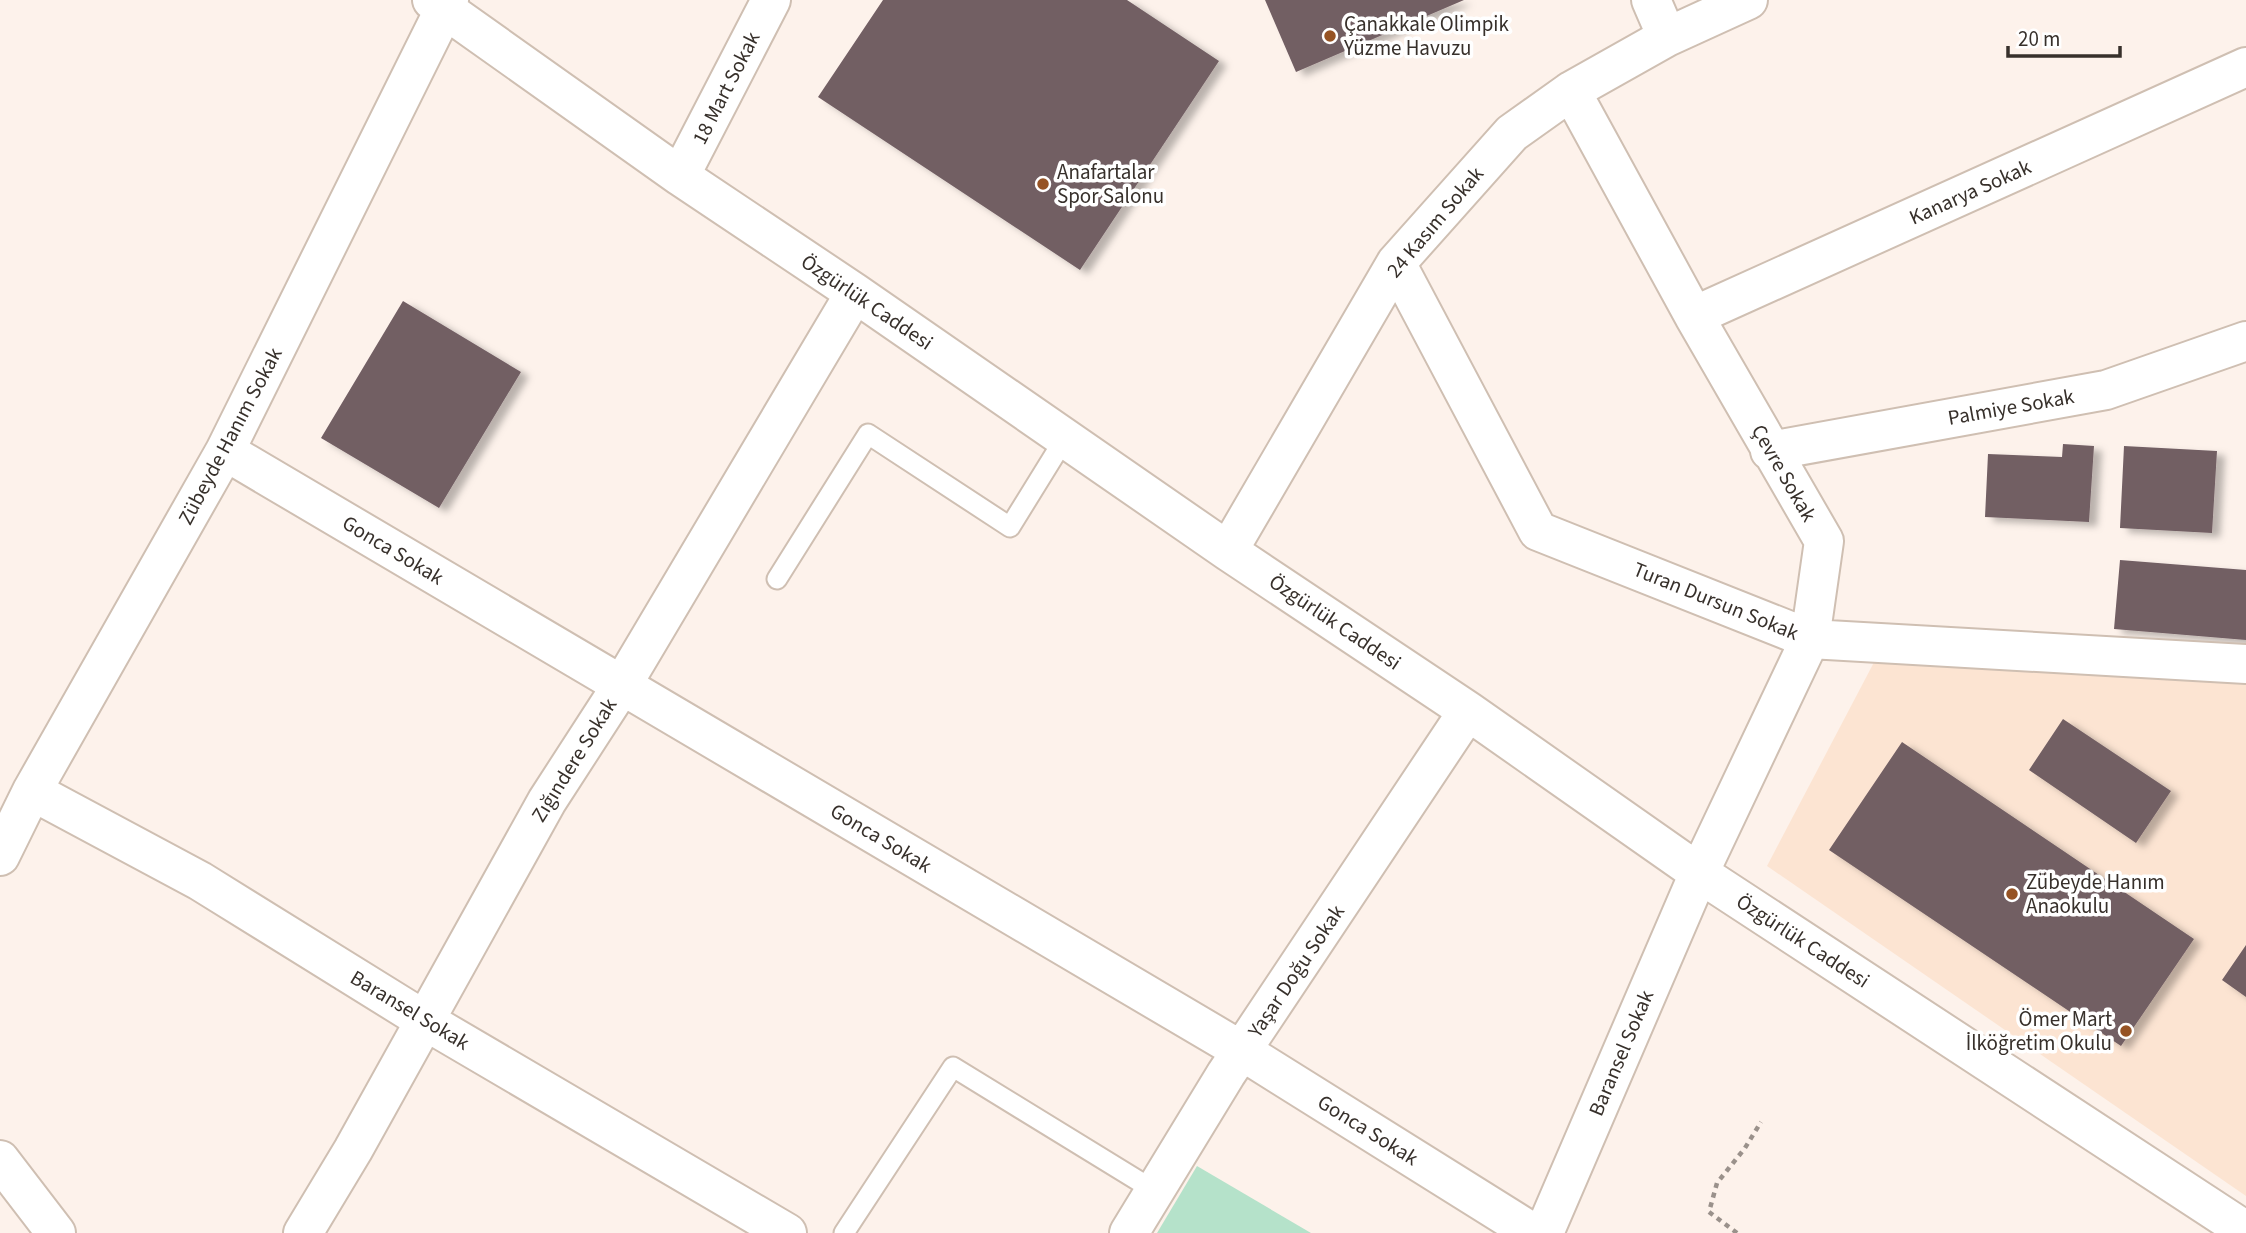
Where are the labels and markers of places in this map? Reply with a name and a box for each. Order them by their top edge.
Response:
place label: Çanakkale Olimpik Yüzme Havuzu [1343,9,1509,63]
marker: Çanakkale Olimpik Yüzme Havuzu [1322,28,1338,44]
place label: Anafartalar Spor Salonu [1057,157,1164,211]
marker: Anafartalar Spor Salonu [1035,176,1051,192]
place label: Zübeyde Hanım Anaokulu [2026,867,2165,921]
marker: Zübeyde Hanım Anaokulu [2004,886,2020,902]
place label: Ömer Mart İlköğretim Okulu [1966,1004,2112,1058]
marker: Ömer Mart İlköğretim Okulu [2118,1023,2134,1039]

